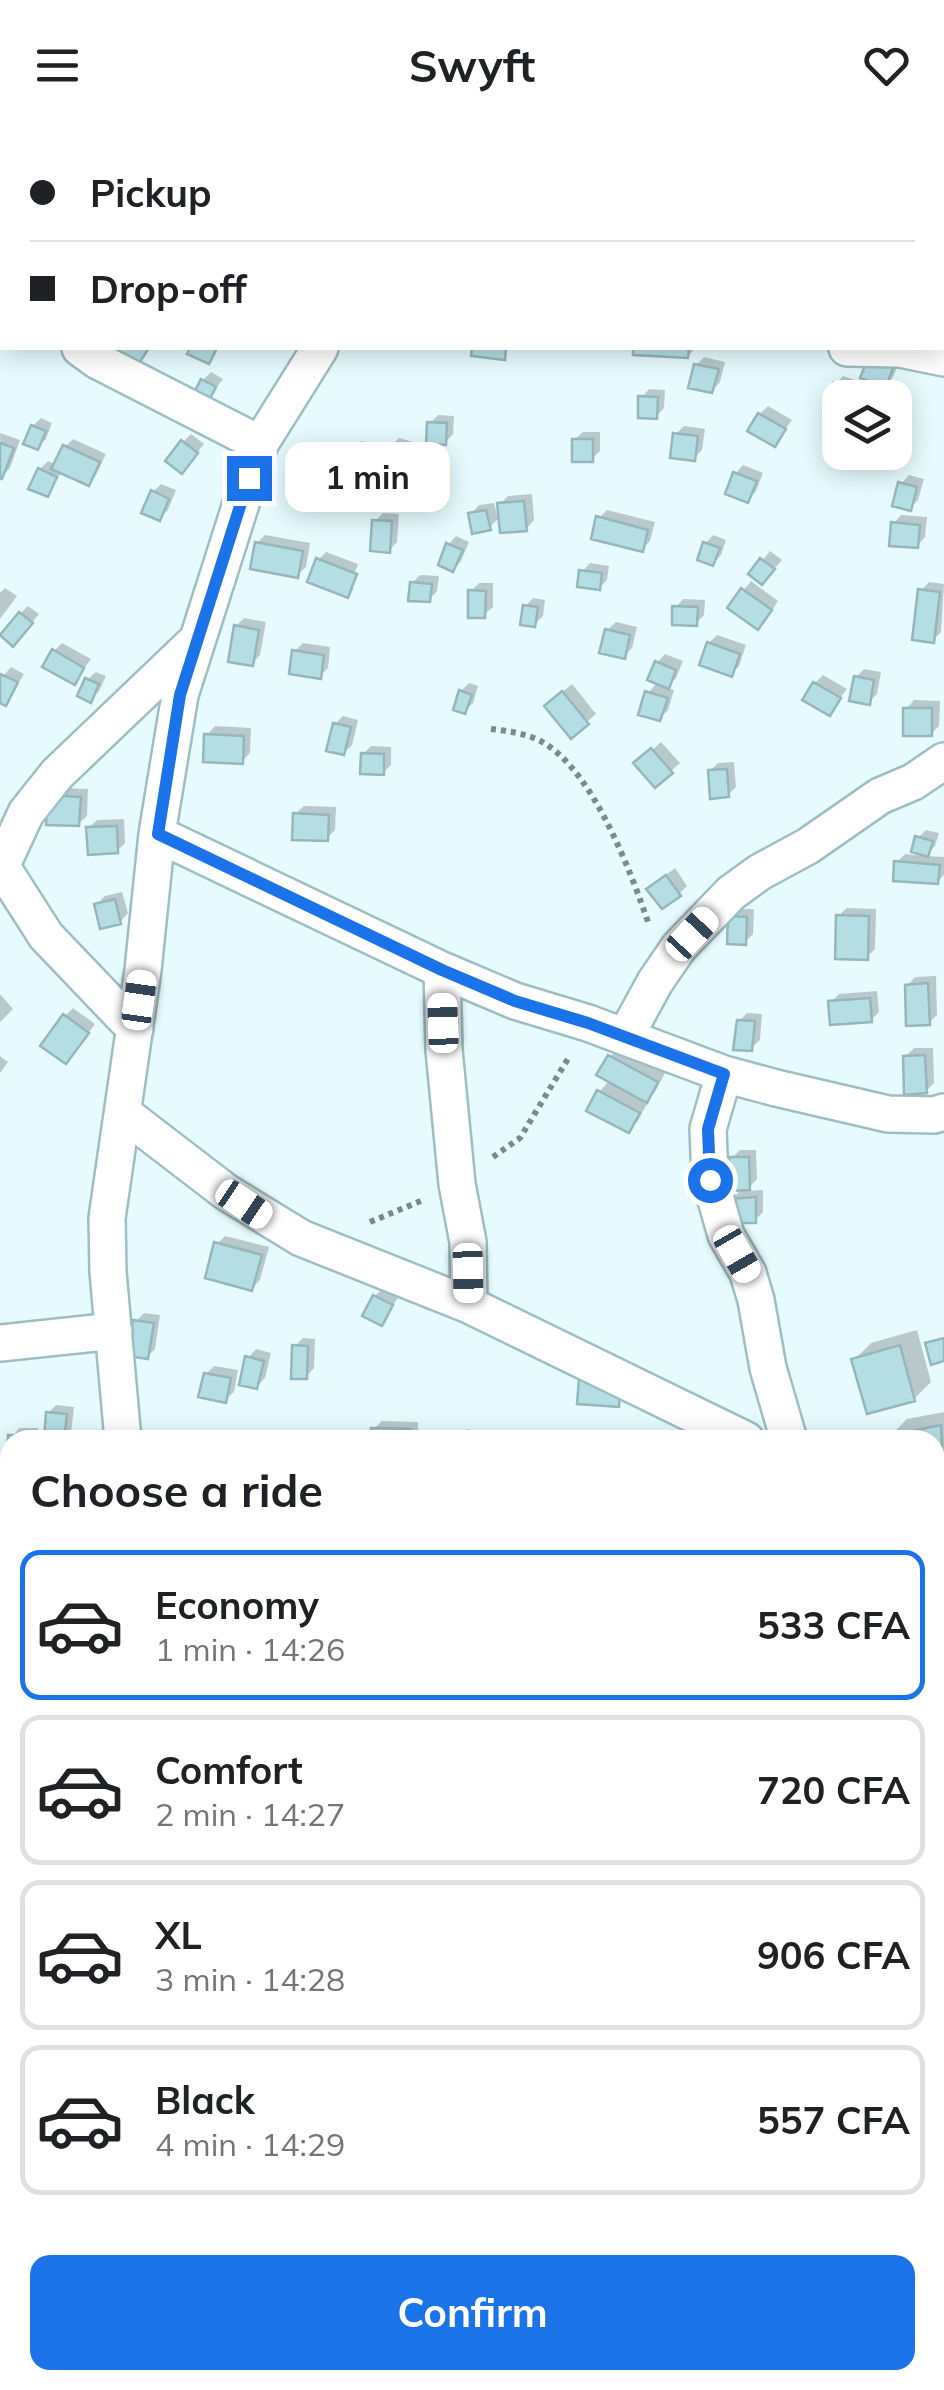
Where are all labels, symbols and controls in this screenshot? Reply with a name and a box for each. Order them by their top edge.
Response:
text: Swyft [409,37,535,93]
icon: menu [30,38,85,93]
icon: heart [859,38,914,93]
text: Pickup [90,169,212,217]
text: Drop-off [90,265,247,313]
map controls [822,380,912,470]
button: layers [822,380,912,470]
callout: 1 min [284,443,449,513]
route end [227,456,272,501]
text: 1 min [325,457,410,497]
car [661,902,723,966]
car [120,968,158,1032]
car [427,992,459,1054]
route start [688,1158,733,1203]
car [211,1175,277,1233]
car [709,1221,765,1287]
car [452,1243,484,1303]
text: Choose a ride [30,1462,323,1518]
icon: car [35,1580,125,1670]
text: Economy [155,1581,319,1629]
text: 533 CFA [757,1601,910,1649]
text: 1 min · 14:26 [155,1629,345,1669]
icon: car [35,1745,125,1835]
text: Comfort [155,1746,303,1794]
text: 720 CFA [757,1766,910,1814]
text: 2 min · 14:27 [155,1794,345,1834]
icon: car [35,1910,125,2000]
text: XL [155,1911,202,1959]
text: 906 CFA [757,1931,910,1979]
text: 3 min · 14:28 [155,1959,345,1999]
icon: car [35,2075,125,2165]
text: Black [155,2076,255,2124]
text: 557 CFA [757,2096,910,2144]
text: 4 min · 14:29 [155,2124,345,2164]
button: Confirm [30,2255,915,2370]

